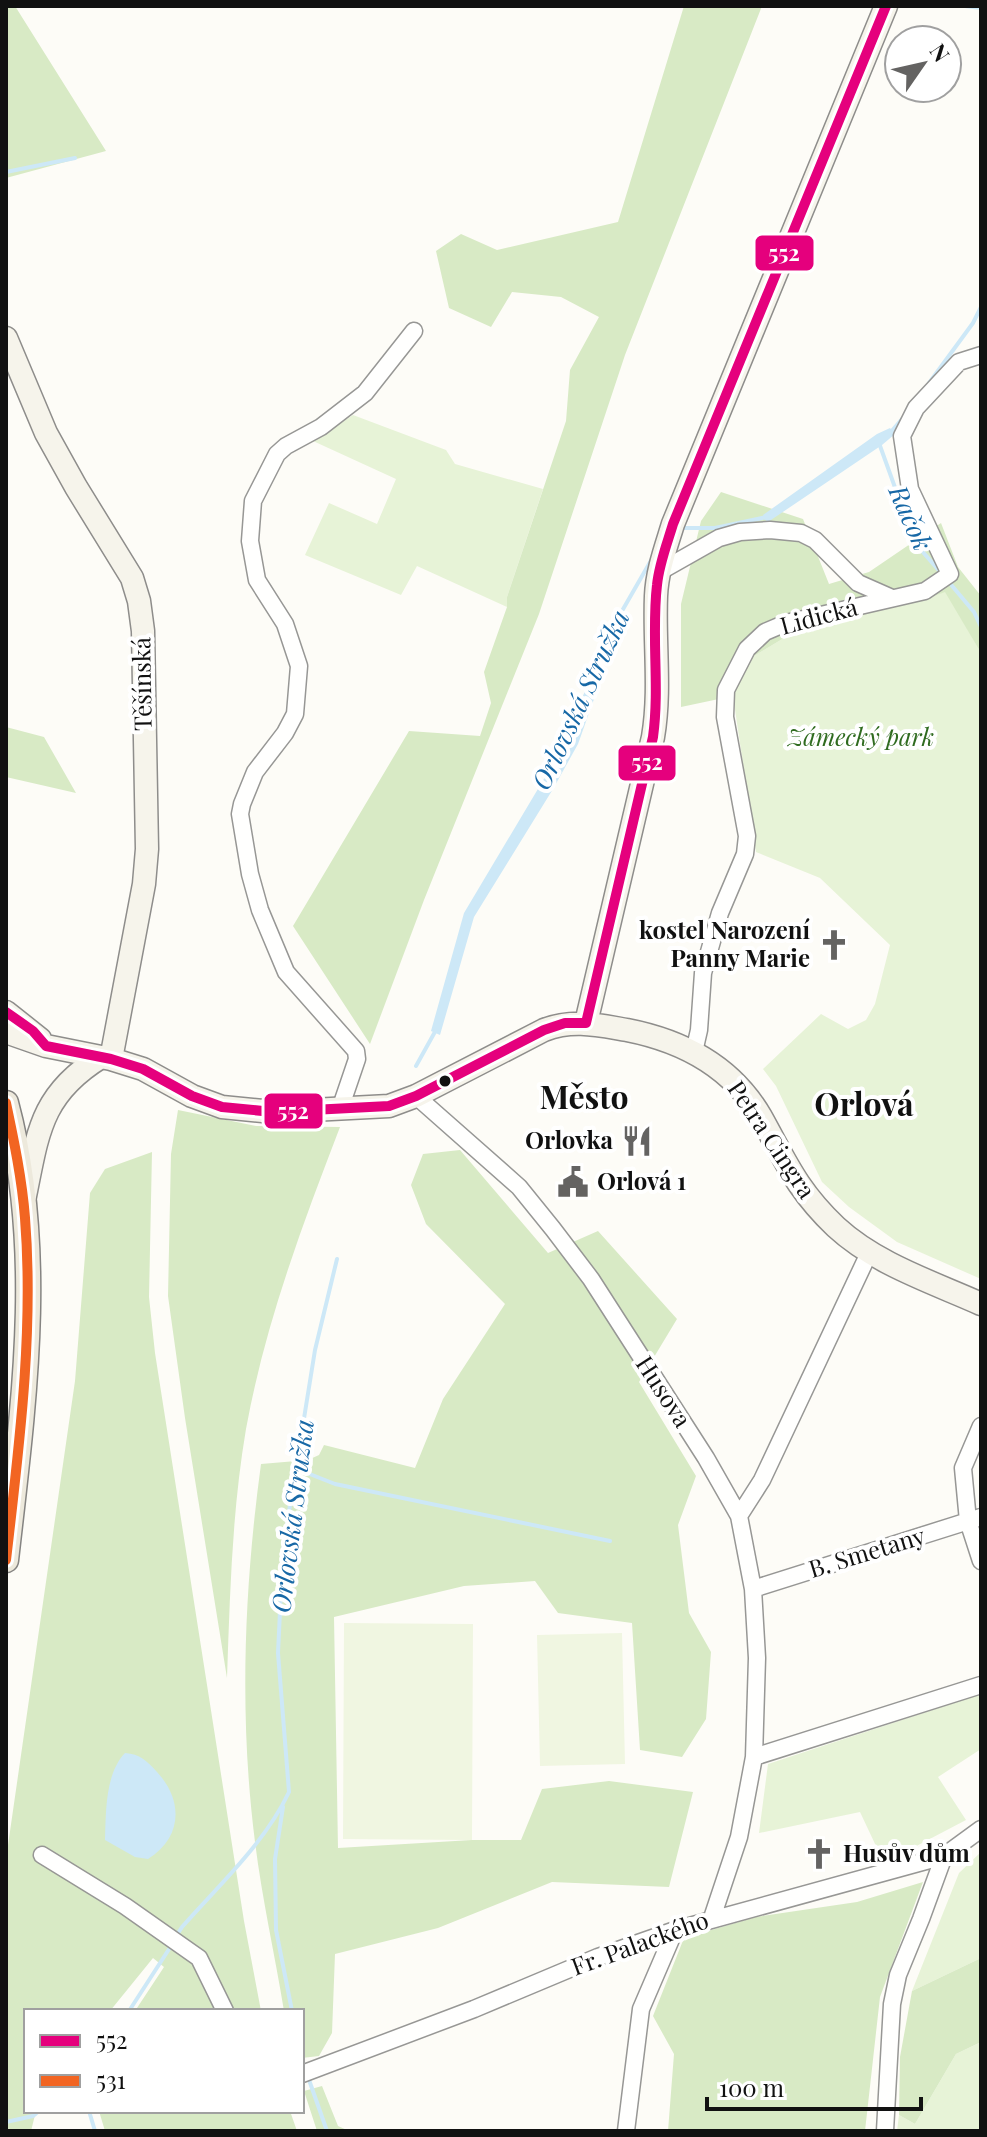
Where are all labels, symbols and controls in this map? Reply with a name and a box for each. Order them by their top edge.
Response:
north arrow [883,24,963,104]
text: N [924,37,957,67]
line badge: 552 [754,234,815,272]
text: 552 [768,237,800,267]
water label: Račok [881,478,941,556]
street label: Lidická [776,589,861,641]
water label: Orlovská Stružka [523,604,637,795]
street label: Těšínská [124,637,158,731]
park label: Zámecký park [787,720,934,752]
line badge: 552 [617,744,677,782]
text: 552 [631,746,663,776]
place label: kostel Narození Panny Marie [639,913,810,973]
church icon: kostel Narození Panny Marie [817,928,851,962]
unlabelled marker [437,1073,453,1089]
district label: Město [539,1074,629,1117]
street label: Petra Cingra [721,1074,824,1204]
district label: Orlová [814,1081,914,1124]
line badge: 552 [263,1092,324,1130]
text: 552 [277,1095,309,1125]
place label: Orlovka [525,1123,614,1155]
restaurant icon: Orlovka [620,1124,654,1158]
place label: Orlová 1 [597,1164,686,1196]
public building icon: Orlová 1 [556,1165,590,1199]
street label: Husova [630,1349,700,1433]
water label: Orlovská Stružka [262,1417,321,1615]
street label: B. Smetany [804,1518,929,1584]
place label: Husův dům [843,1836,970,1868]
church icon: Husův dům [802,1837,836,1871]
street label: Fr. Palackého [566,1903,712,1982]
legend [24,2009,304,2113]
text: 552 [96,2023,127,2055]
scale bar [707,2061,921,2111]
text: 531 [96,2063,126,2095]
text: 100 m [719,2071,784,2103]

